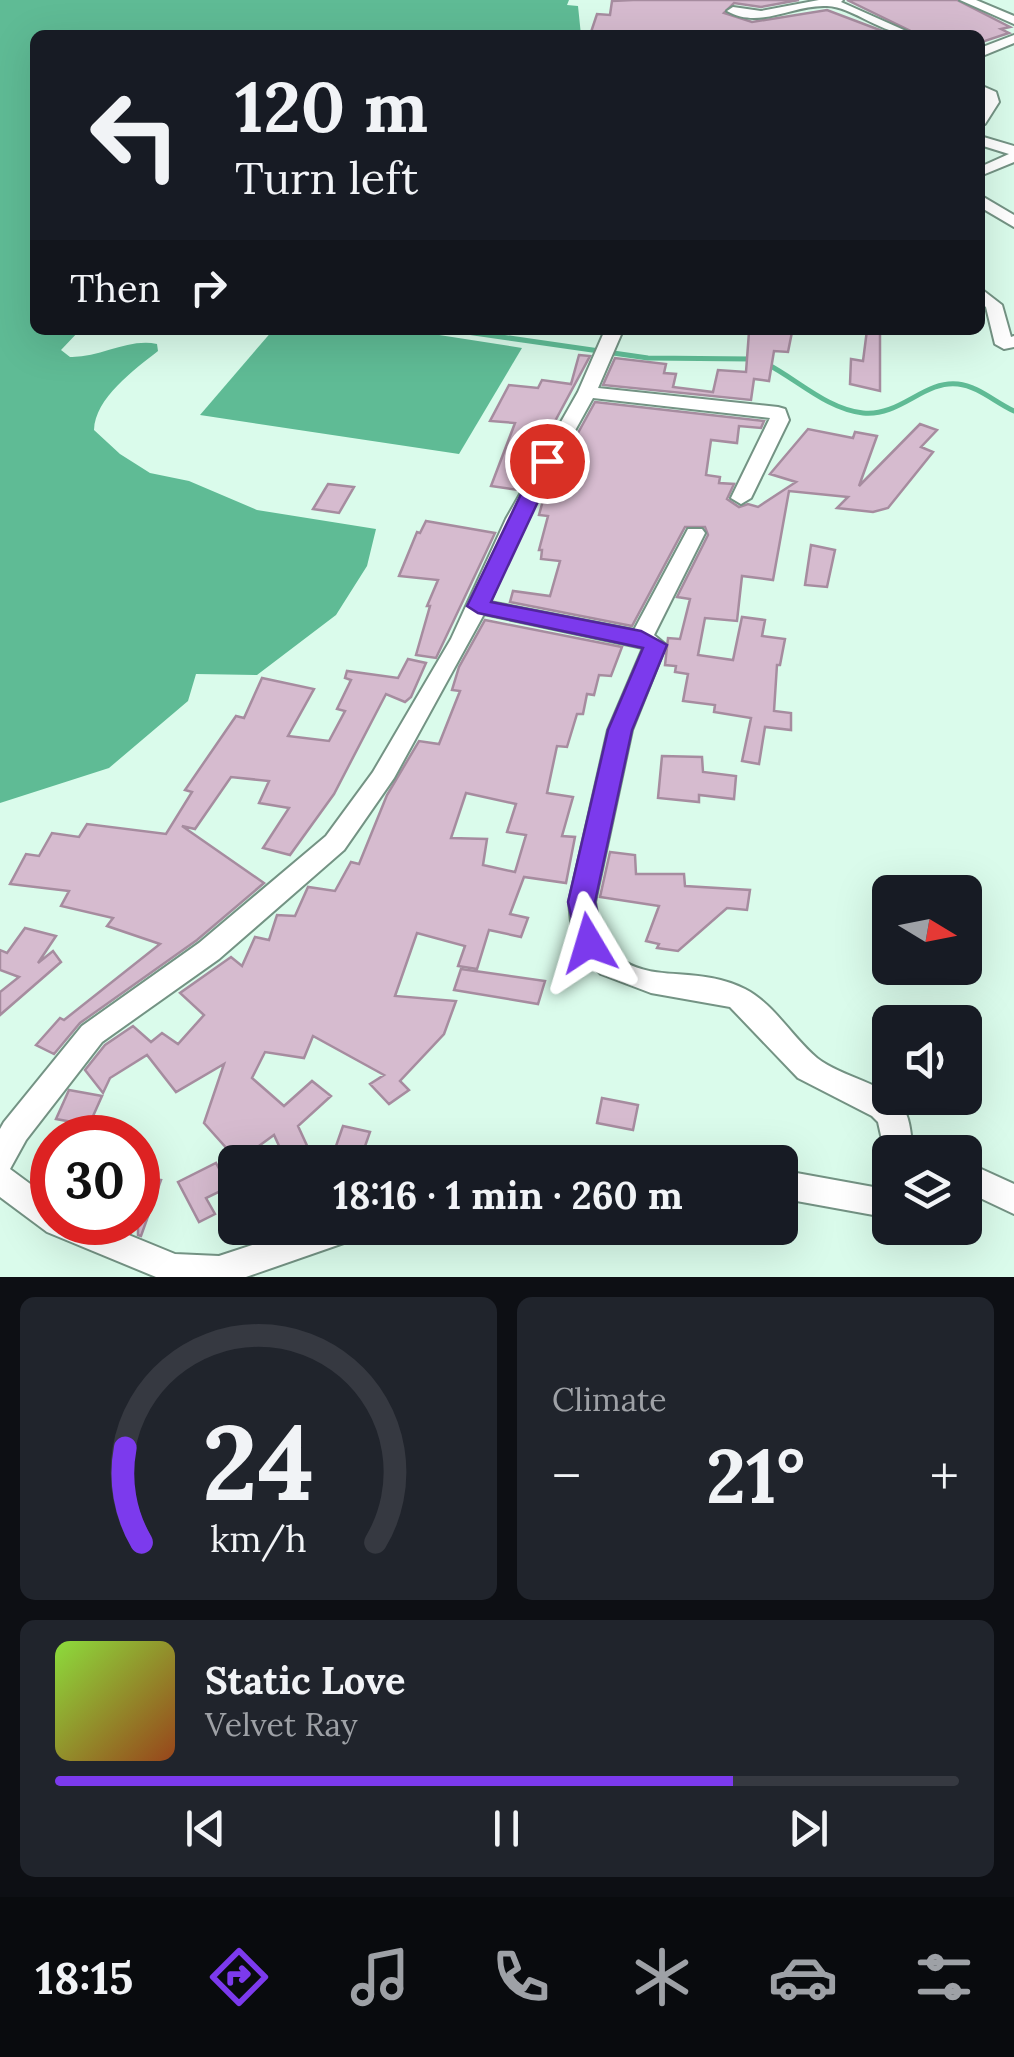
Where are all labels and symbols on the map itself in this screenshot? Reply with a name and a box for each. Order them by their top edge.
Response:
pin [505,419,590,504]
north arrow [872,875,982,985]
position arrow [537,891,641,995]
speed limit sign: 30 [30,1115,160,1245]

